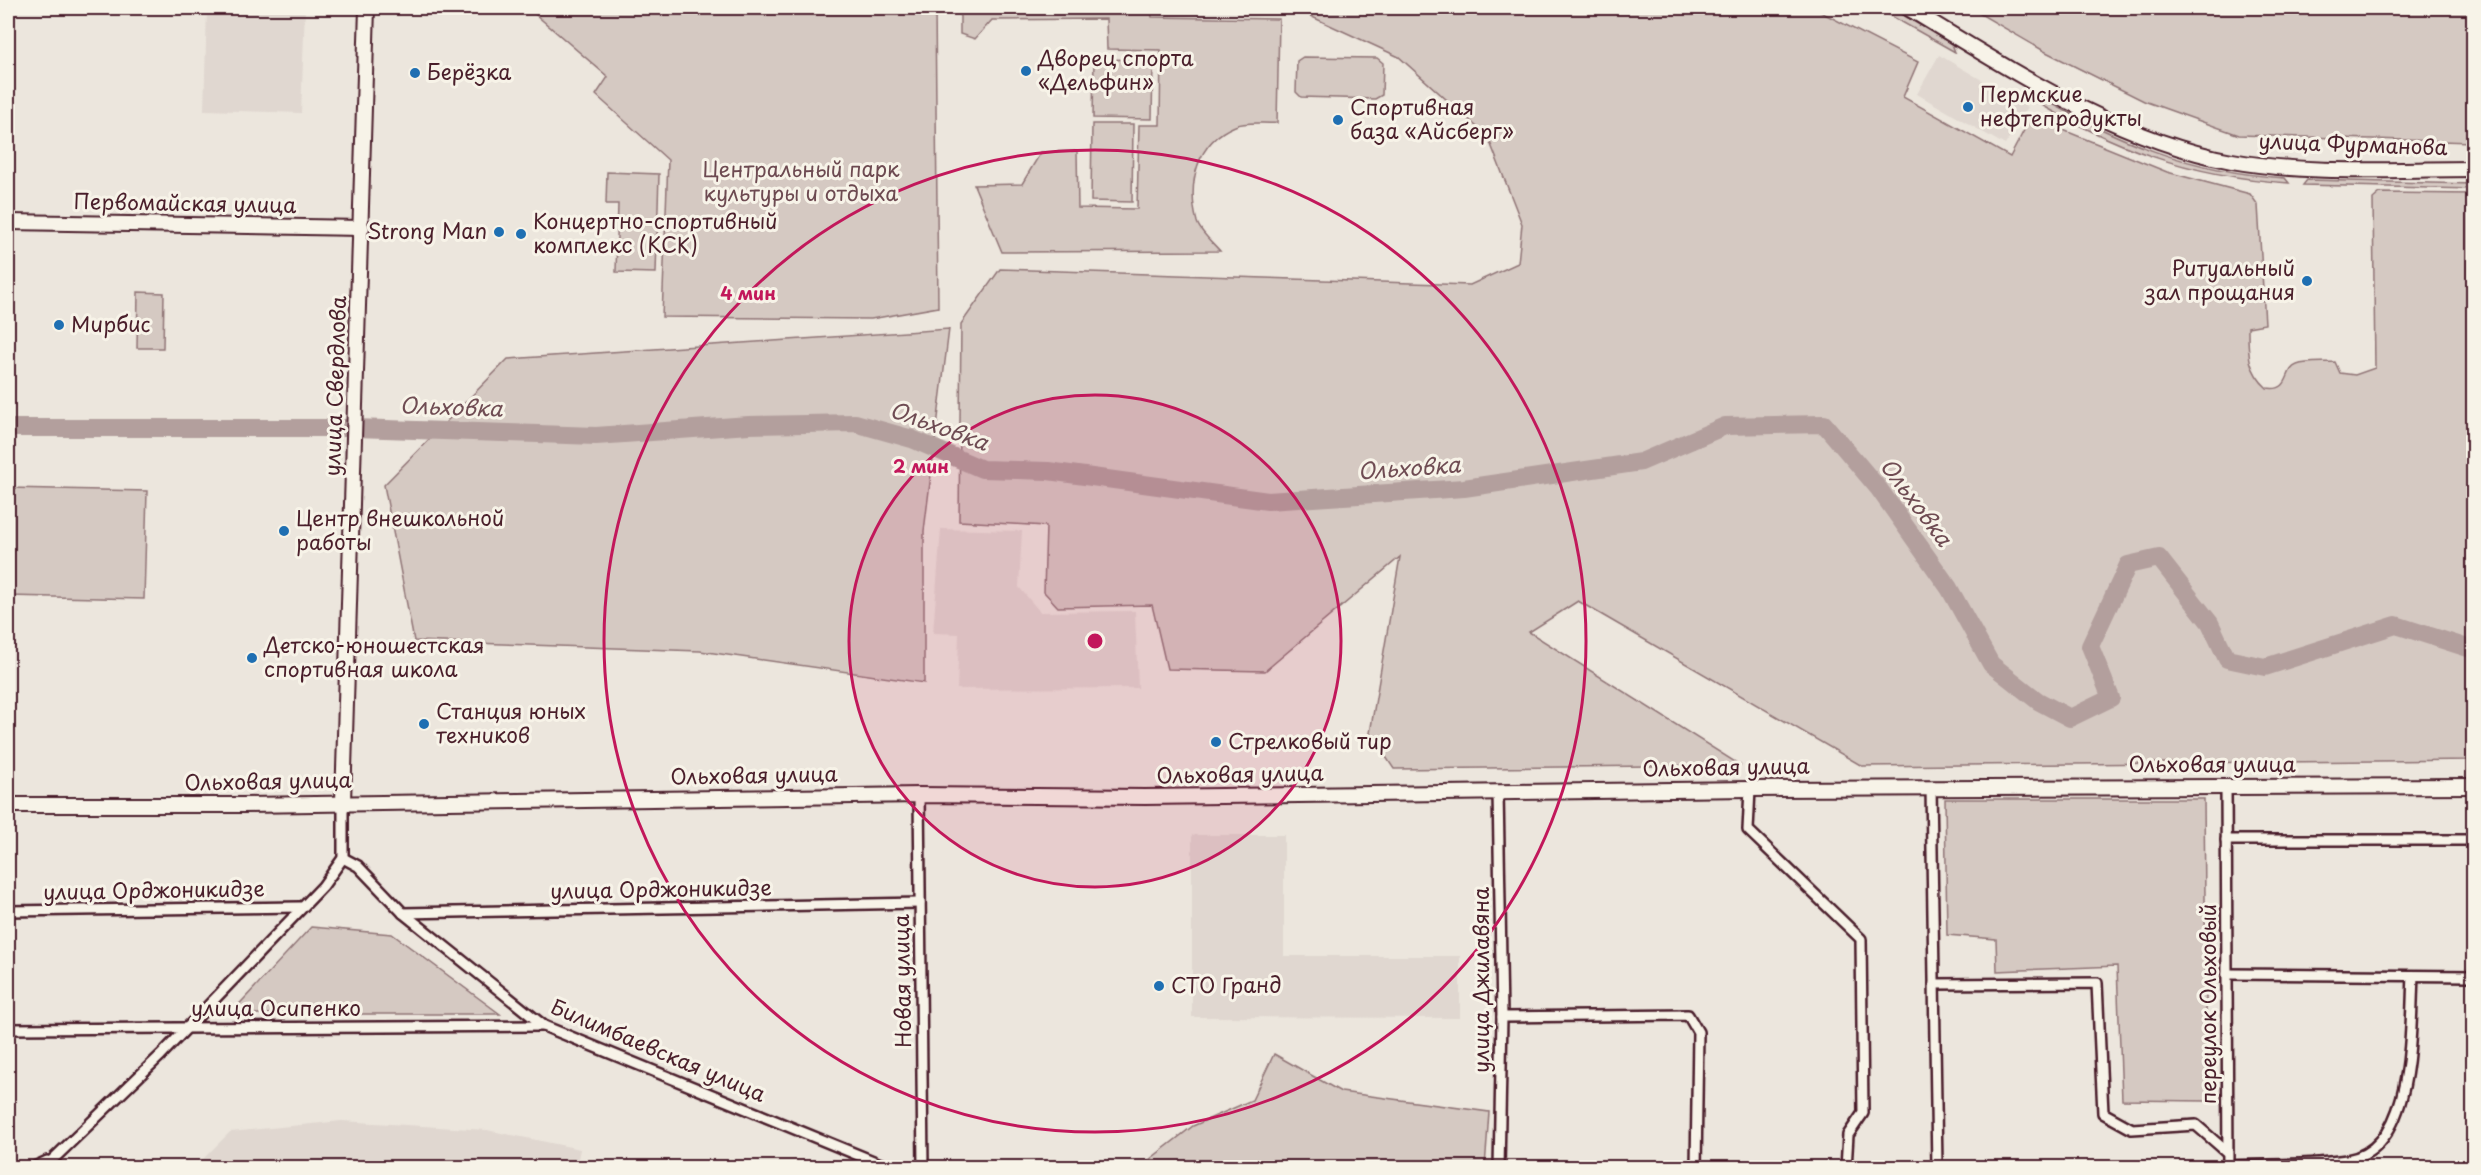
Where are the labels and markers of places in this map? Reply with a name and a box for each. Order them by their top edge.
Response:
place label: Дворец спорта «Дельфин» [1037,41,1194,97]
place label: Берёзка [427,55,511,87]
marker: Дворец спорта «Дельфин» [1019,64,1033,78]
marker: Берёзка [408,66,422,80]
place label: Пермские нефтепродукты [1980,77,2142,133]
place label: Спортивная база «Айсберг» [1350,90,1514,146]
marker: Пермские нефтепродукты [1961,100,1975,114]
marker: Спортивная база «Айсберг» [1331,113,1345,127]
place label: Концертно-спортивный комплекс (КСК) [533,204,778,260]
place label: Strong Man [367,214,487,246]
marker: Strong Man [492,225,506,239]
marker: Концертно-спортивный комплекс (КСК) [514,227,528,241]
place label: Ритуальный зал прощания [2144,251,2295,307]
marker: Ритуальный зал прощания [2300,274,2314,288]
place label: Мирбис [71,307,151,339]
marker: Мирбис [52,318,66,332]
place label: Центр внешкольной работы [296,501,504,557]
marker: Центр внешкольной работы [277,524,291,538]
place label: Детско-юношестская спортивная школа [263,628,484,684]
centre of rings [1085,631,1105,651]
marker: Детско-юношестская спортивная школа [245,651,259,665]
place label: Станция юных техников [436,694,586,750]
marker: Станция юных техников [417,717,431,731]
place label: Стрелковый тир [1228,724,1392,756]
marker: Стрелковый тир [1209,735,1223,749]
place label: СТО Гранд [1171,968,1282,1000]
marker: СТО Гранд [1152,979,1166,993]

